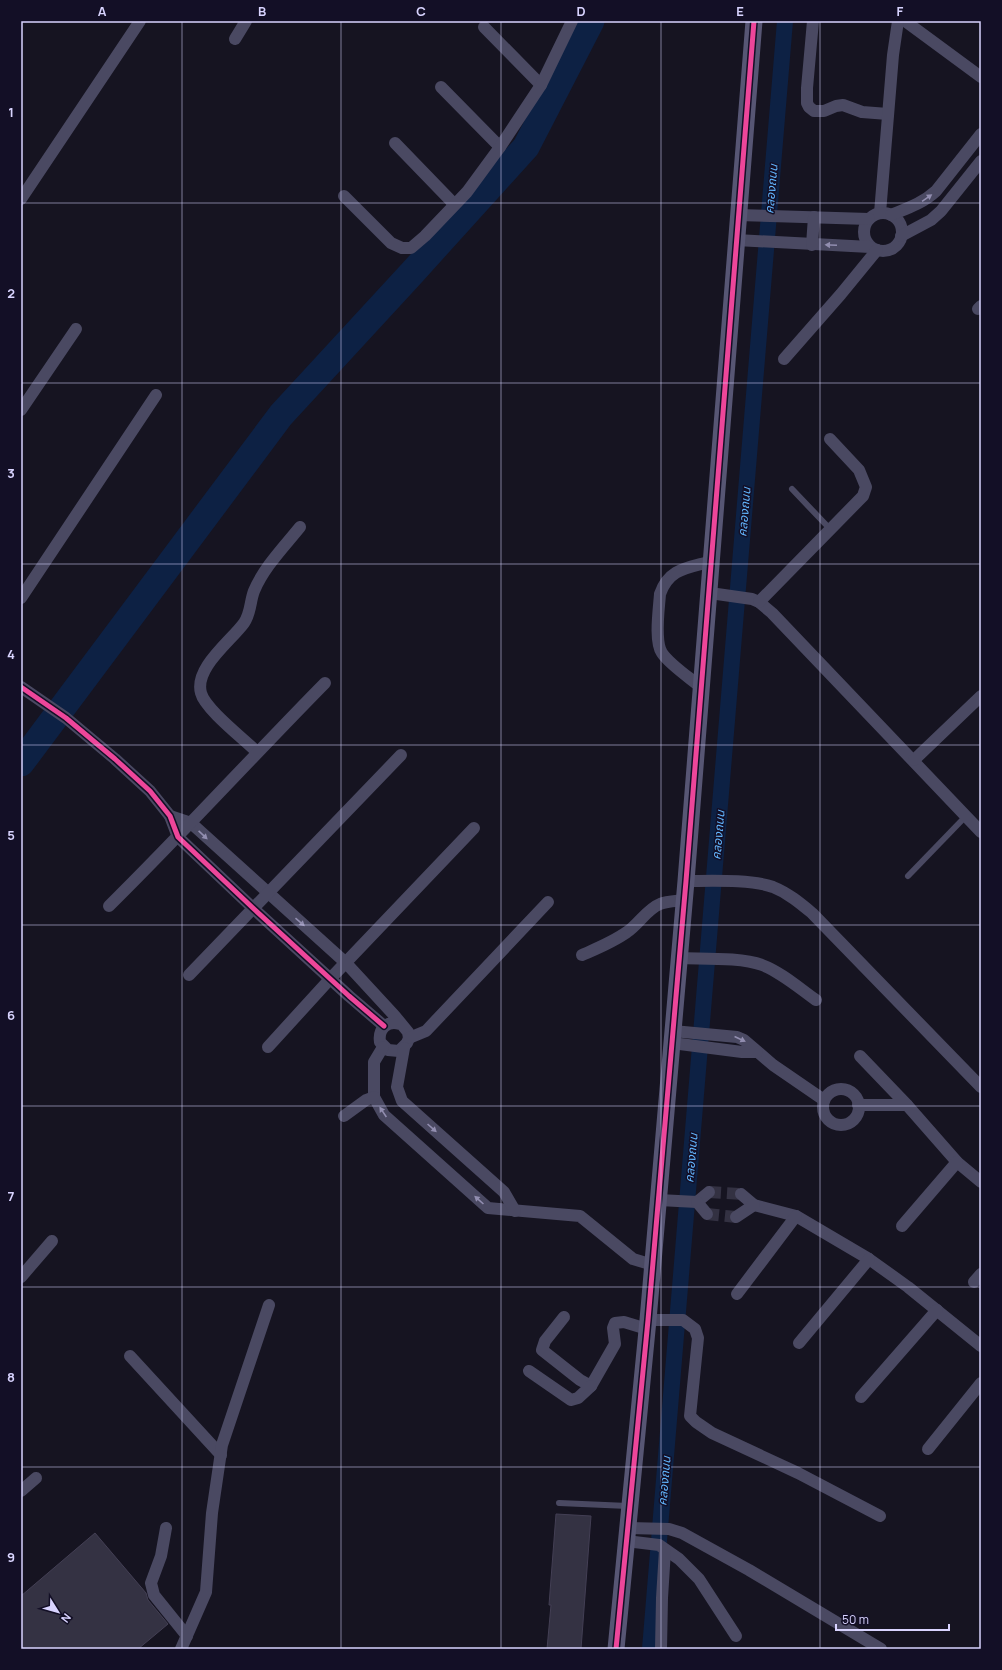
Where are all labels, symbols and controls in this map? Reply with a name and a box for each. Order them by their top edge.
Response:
text: A [98,2,107,20]
text: B [258,2,266,20]
text: C [416,2,426,20]
text: D [576,2,586,20]
text: E [736,2,744,20]
text: F [897,2,904,20]
text: 1 [8,103,14,121]
water label: คลองถนน [760,163,782,214]
one-way arrow [921,194,932,202]
one-way arrow [824,242,837,248]
text: 2 [7,284,15,302]
text: 3 [7,464,15,482]
water label: คลองถนน [733,486,755,537]
text: 4 [7,645,15,663]
water label: คลองถนน [707,809,729,860]
text: 5 [7,826,15,844]
one-way arrow [199,830,208,839]
one-way arrow [295,918,305,927]
text: 6 [7,1006,15,1024]
one-way arrow [734,1036,746,1042]
one-way arrow [380,1107,387,1118]
one-way arrow [427,1123,437,1132]
water label: คลองถนน [680,1132,702,1183]
text: 7 [8,1187,15,1205]
one-way arrow [474,1195,484,1205]
text: 8 [7,1368,15,1386]
water label: คลองถนน [653,1455,675,1506]
text: 9 [7,1548,15,1566]
north arrow [38,1592,78,1632]
scale bar [836,1606,949,1632]
text: N [58,1611,75,1626]
text: 50 m [842,1611,869,1628]

